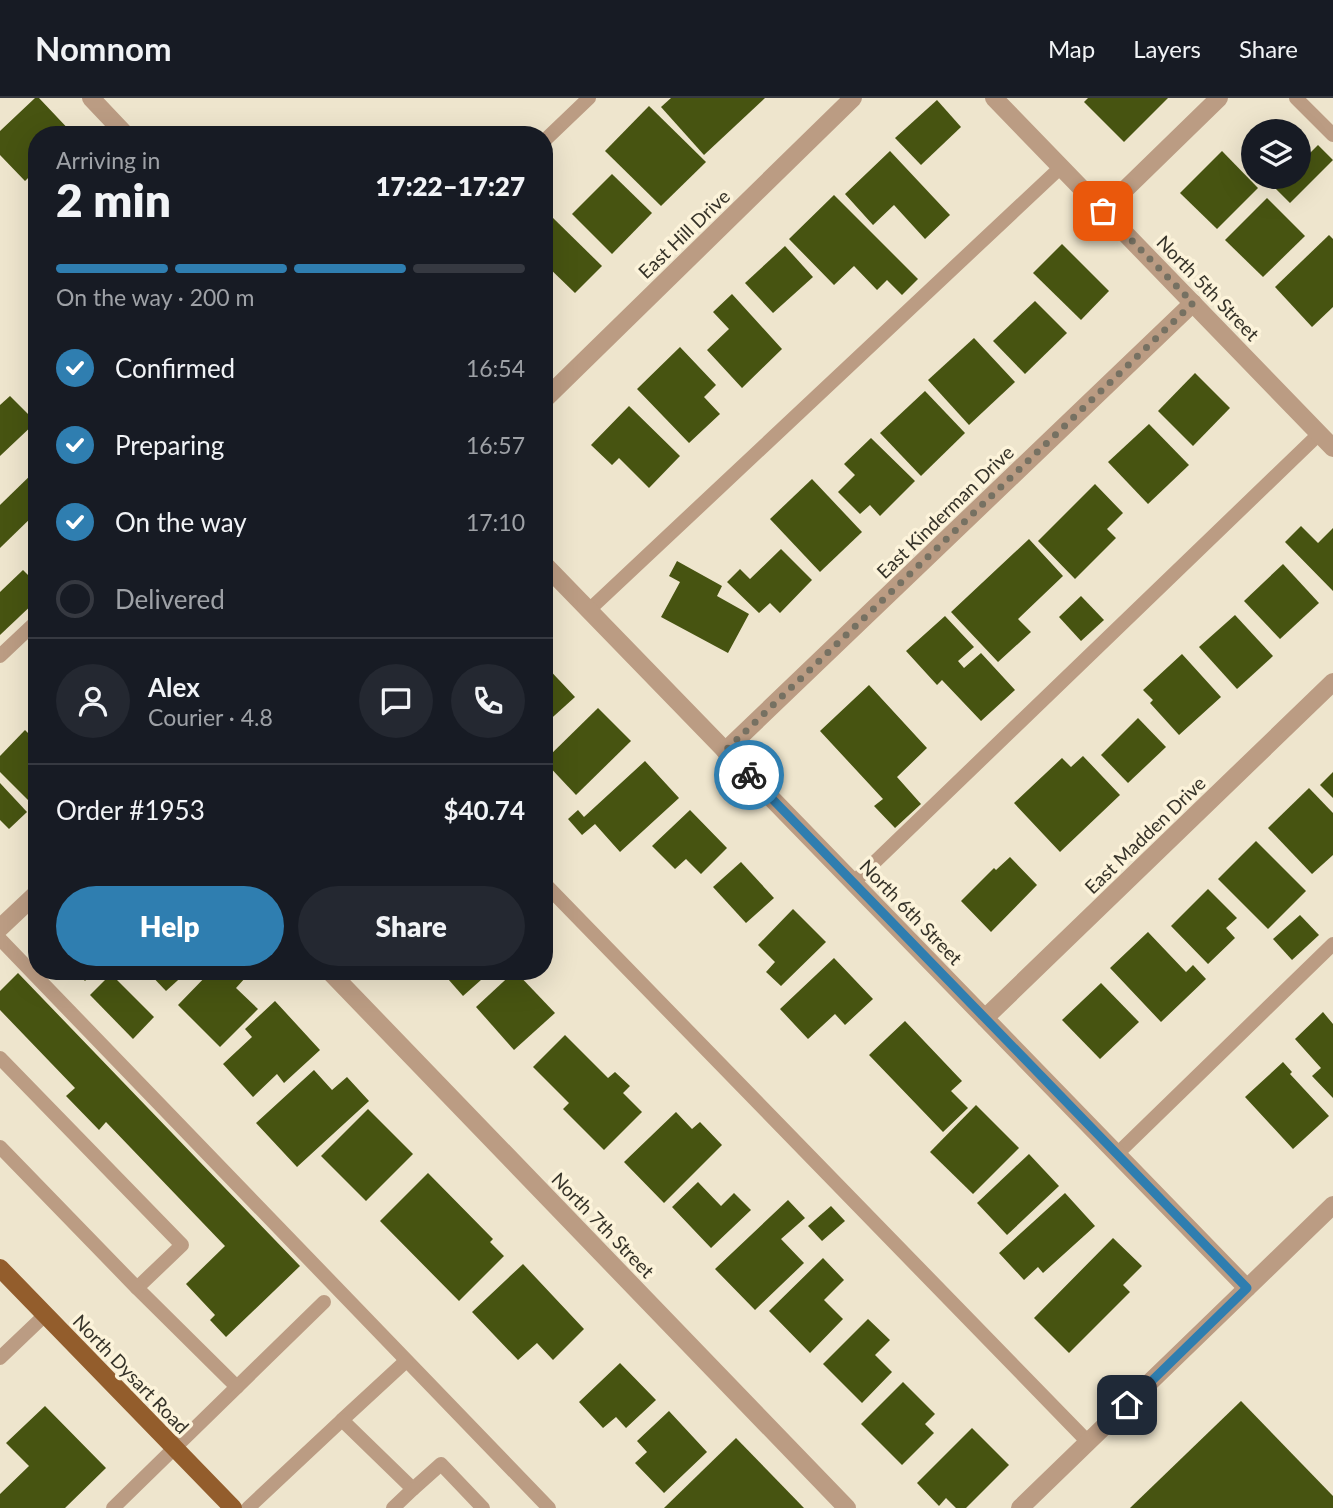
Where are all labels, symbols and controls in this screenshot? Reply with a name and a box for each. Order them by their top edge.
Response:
text: Nomnom [35,28,172,68]
text: Map [1048,34,1095,63]
text: Layers [1133,34,1201,63]
text: Share [1239,34,1298,63]
map controls [1241,119,1311,189]
button: layers [1241,119,1311,189]
text: Arriving in [56,146,160,174]
text: 17:22–17:27 [375,170,525,202]
text: 2 min [56,172,171,227]
pin [1073,181,1133,241]
street label: East Hill Drive [633,184,734,283]
icon: bag [1084,192,1122,230]
street label: North 5th Street [1152,230,1265,345]
text: On the way · 200 m [56,283,255,311]
icon: check [56,349,94,387]
text: Confirmed [115,352,235,384]
text: 16:54 [466,354,525,382]
icon: check [56,426,94,464]
text: Preparing [115,429,224,461]
text: 16:57 [466,431,525,459]
street label: East Kinderman Drive [871,440,1018,583]
icon: check [56,503,94,541]
text: On the way [115,506,247,538]
text: 17:10 [466,508,525,536]
text: Delivered [115,583,225,615]
button: person [56,664,130,738]
button: chat [359,664,433,738]
button: phone [451,664,525,738]
text: Alex [148,671,200,703]
text: Courier · 4.8 [148,703,273,731]
courier [714,740,784,810]
icon: bike [730,756,768,794]
street label: East Madden Drive [1079,771,1210,898]
text: Order #1953 [56,794,205,826]
text: $40.74 [443,794,525,826]
street label: North 6th Street [855,854,968,969]
button: Help [56,886,284,966]
button: Share [298,886,525,966]
street label: North 7th Street [547,1167,660,1282]
street label: North Dysart Road [69,1309,194,1438]
pin [1097,1375,1157,1435]
icon: home [1108,1386,1146,1424]

